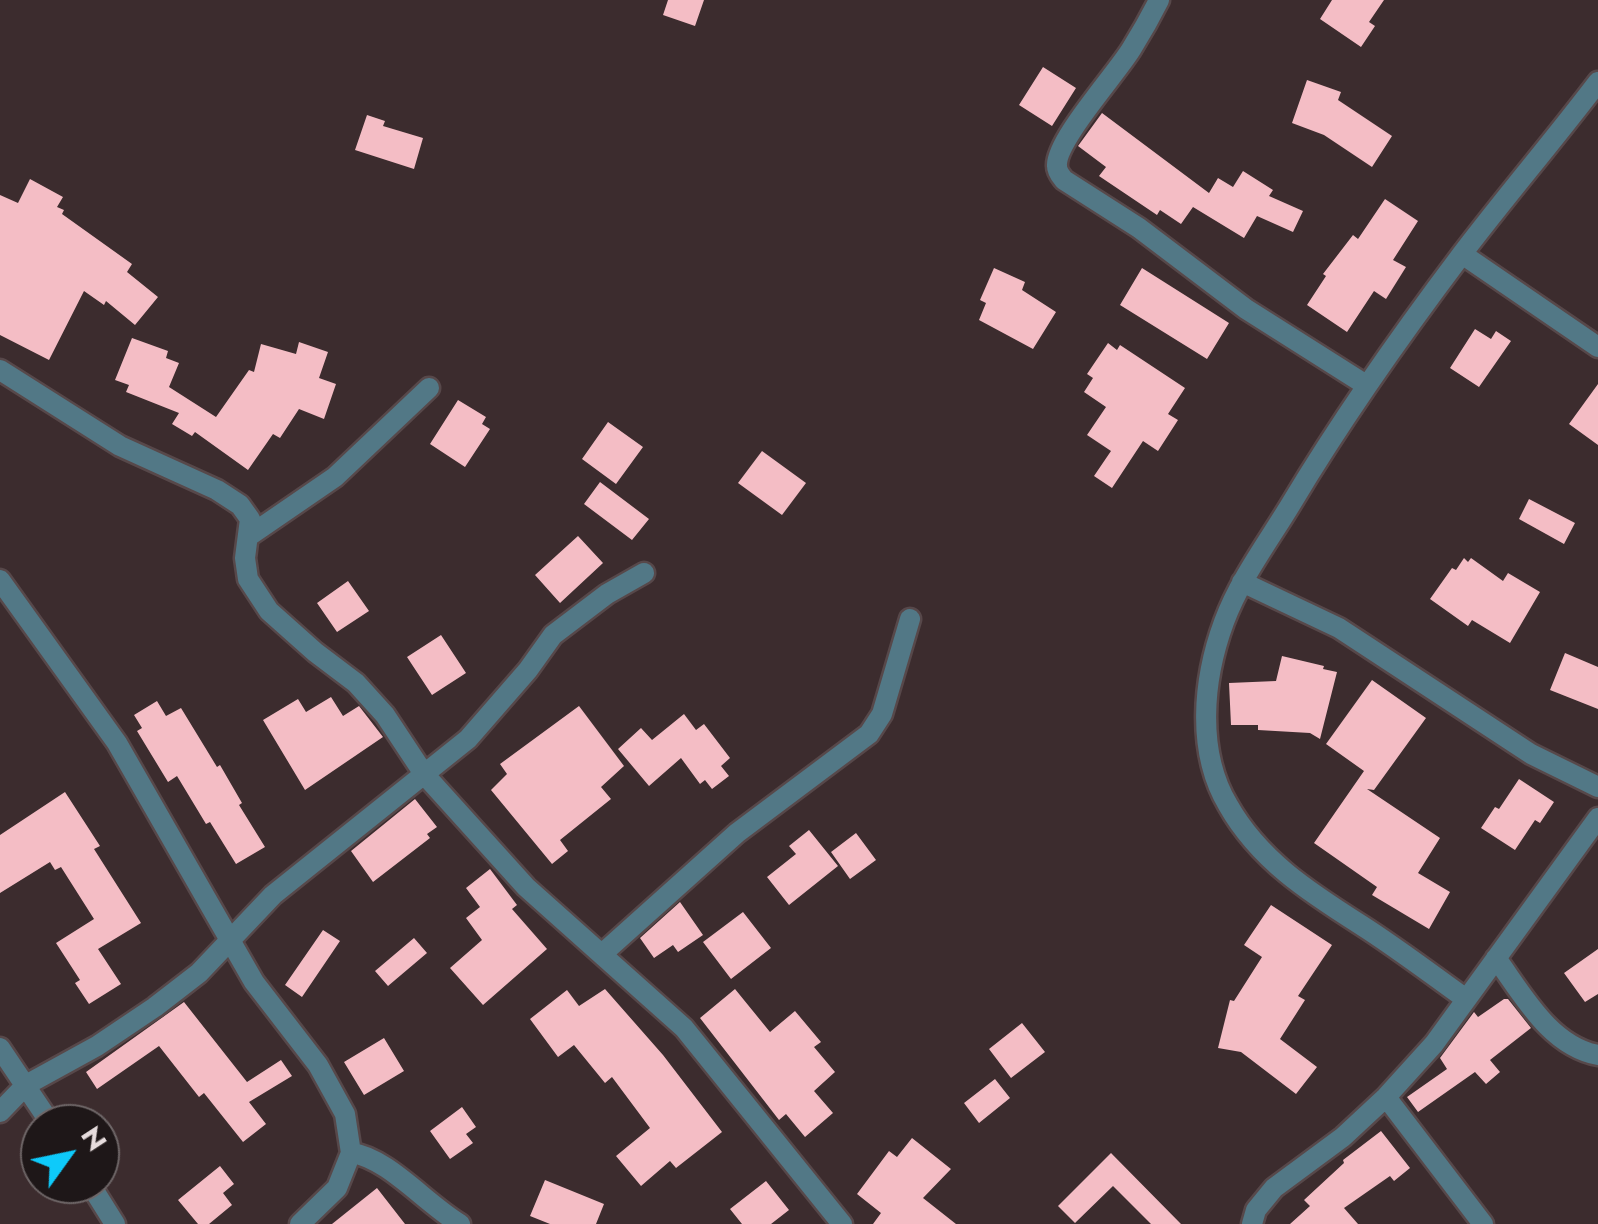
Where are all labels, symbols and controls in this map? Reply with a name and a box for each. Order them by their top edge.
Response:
north arrow [20,1104,120,1204]
text: N [71,1118,117,1159]

